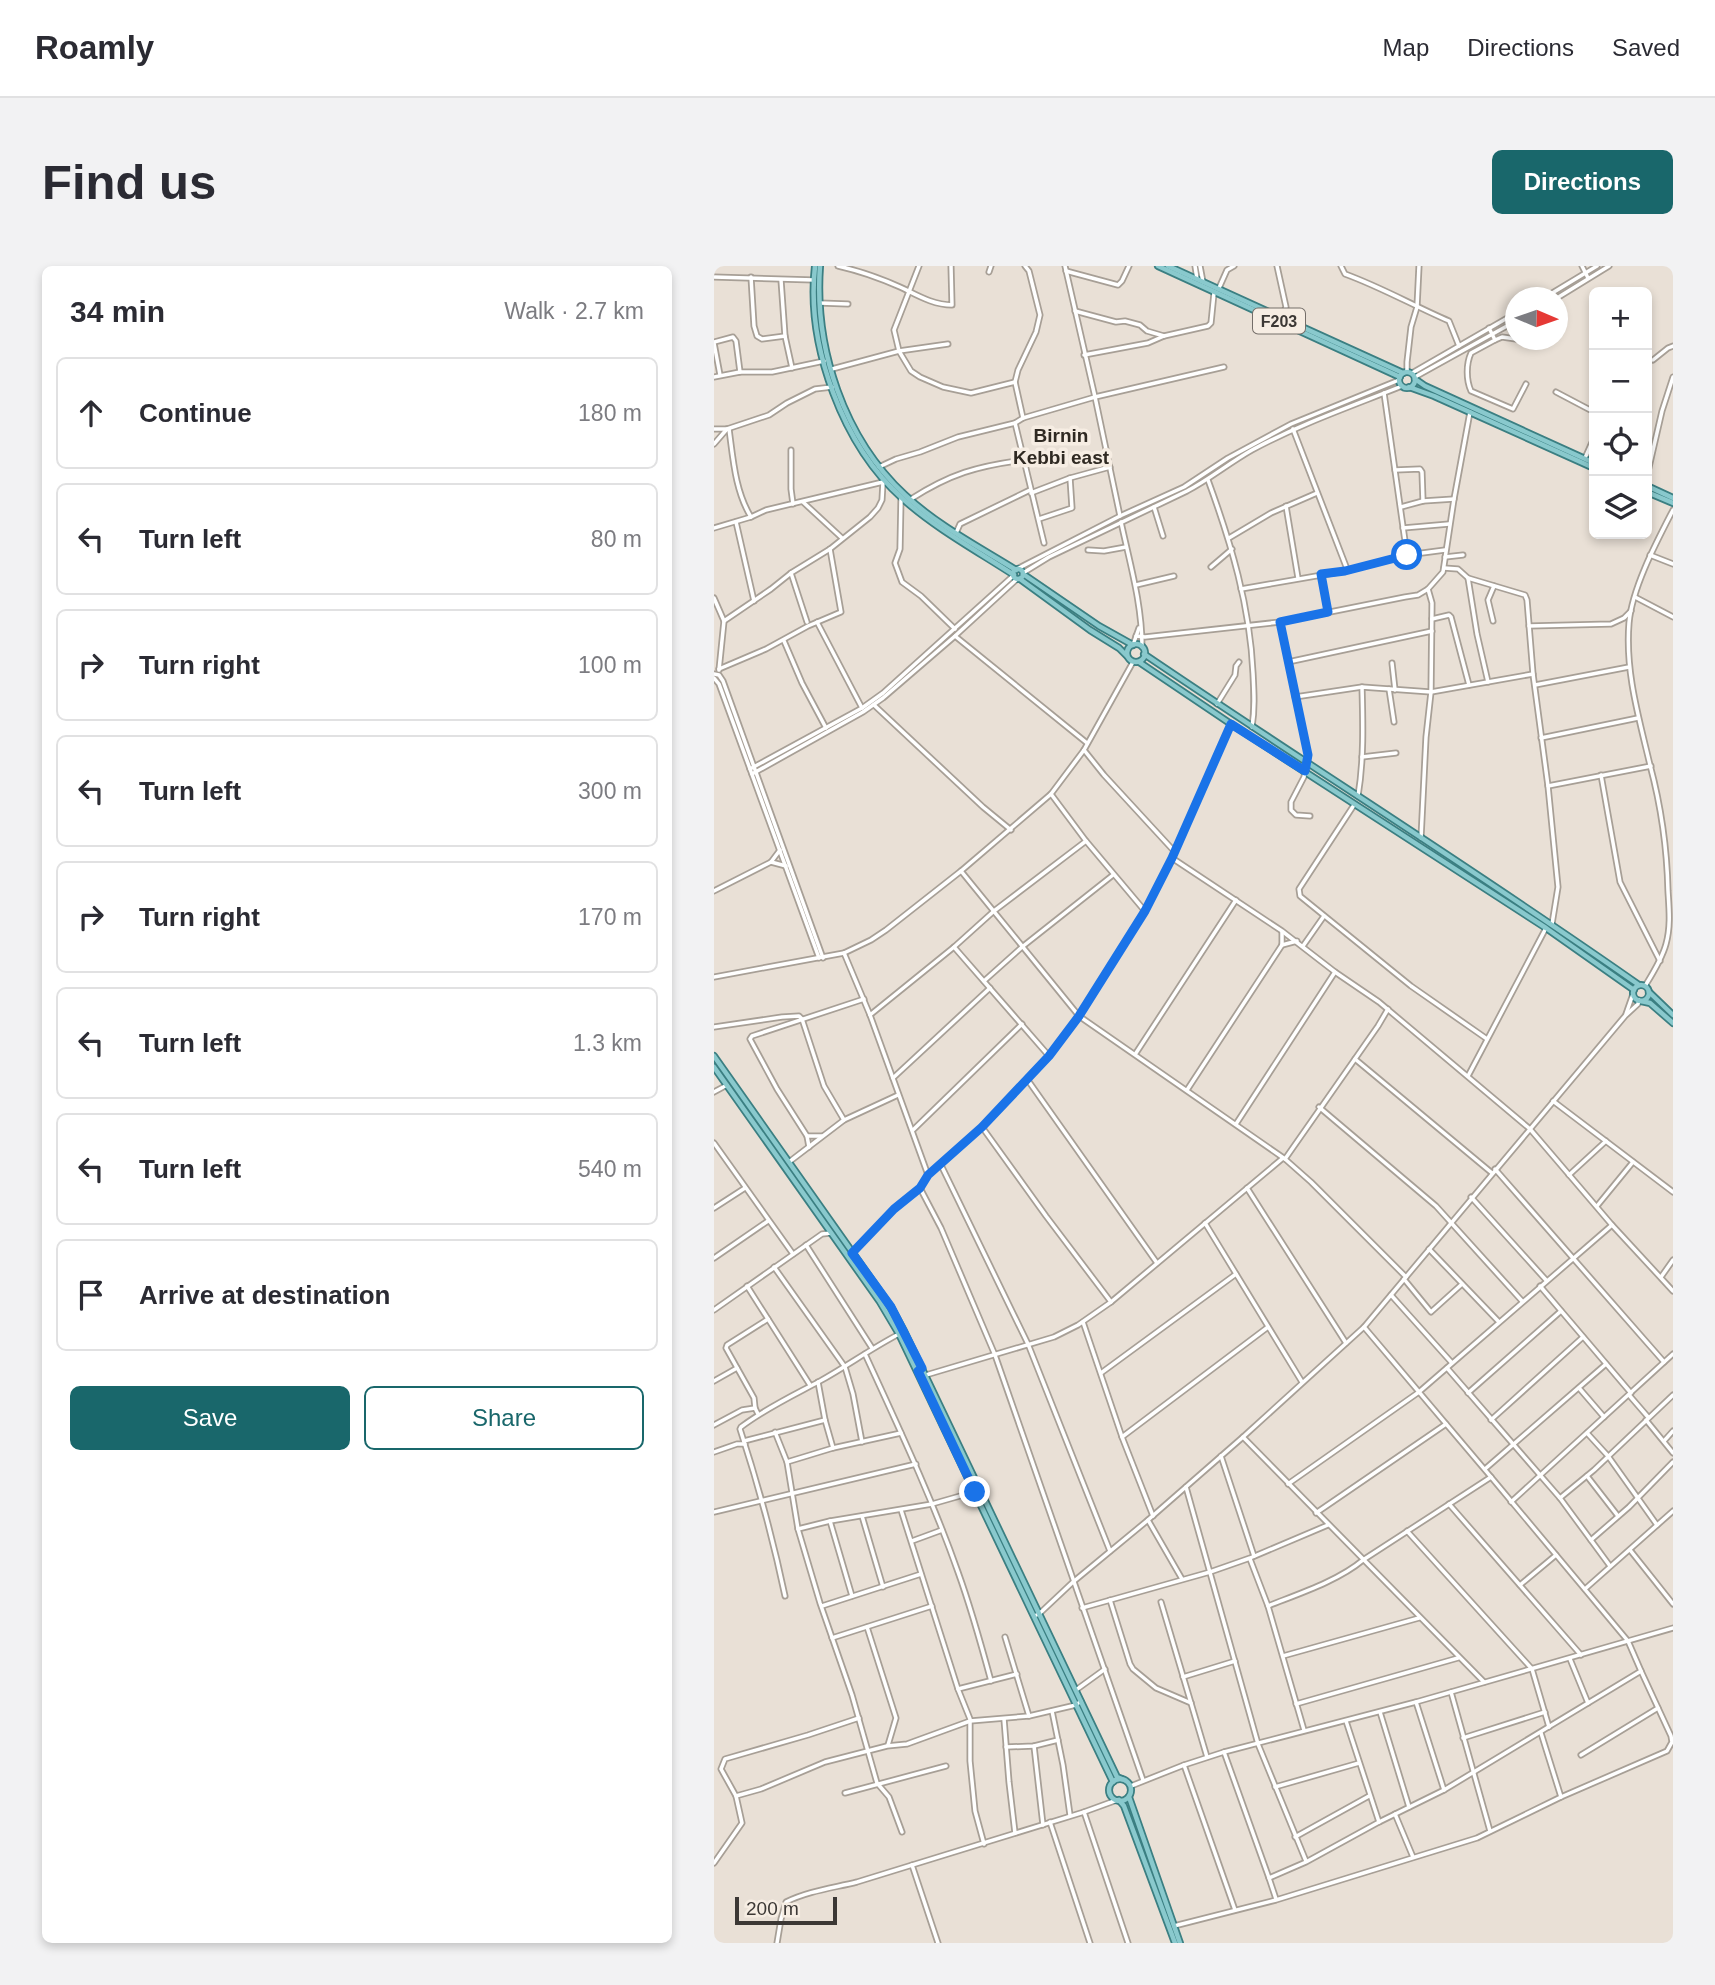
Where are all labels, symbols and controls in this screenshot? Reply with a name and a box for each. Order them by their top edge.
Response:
text: Roamly [35,29,154,66]
text: Map [1383,34,1429,61]
text: Directions [1467,34,1574,61]
text: Saved [1612,34,1680,61]
button: Directions [1492,150,1673,214]
text: Find us [42,155,216,209]
north arrow [1505,287,1568,350]
map controls [1589,287,1652,539]
button: + [1589,287,1652,350]
text: 34 min [70,295,165,328]
text: Walk · 2.7 km [504,298,644,324]
road number: F203 [1253,308,1305,334]
button: − [1589,350,1652,413]
icon: ahead [72,394,110,432]
text: Continue [139,398,252,428]
text: 180 m [578,400,642,426]
button: locate [1589,413,1652,476]
district label: Birnin Kebbi east [1013,425,1110,468]
button: layers [1589,476,1652,539]
icon: left [72,520,110,558]
text: Turn left [139,524,241,554]
text: 80 m [591,526,642,552]
route start [1391,539,1422,570]
icon: right [72,646,110,684]
text: Turn right [139,650,260,680]
text: 100 m [578,652,642,678]
icon: left [72,772,110,810]
text: Turn left [139,776,241,806]
text: 300 m [578,778,642,804]
icon: right [72,898,110,936]
text: Turn right [139,902,260,932]
text: 170 m [578,904,642,930]
icon: left [72,1024,110,1062]
text: Turn left [139,1028,241,1058]
text: 1.3 km [573,1030,642,1056]
icon: left [72,1150,110,1188]
text: Turn left [139,1154,241,1184]
text: 540 m [578,1156,642,1182]
icon: arrive [72,1276,110,1314]
text: Arrive at destination [139,1280,390,1310]
button: Save [70,1386,350,1450]
button: Share [364,1386,644,1450]
route end [959,1476,990,1507]
scale bar [735,1894,836,1926]
text: 200 m [746,1898,799,1919]

